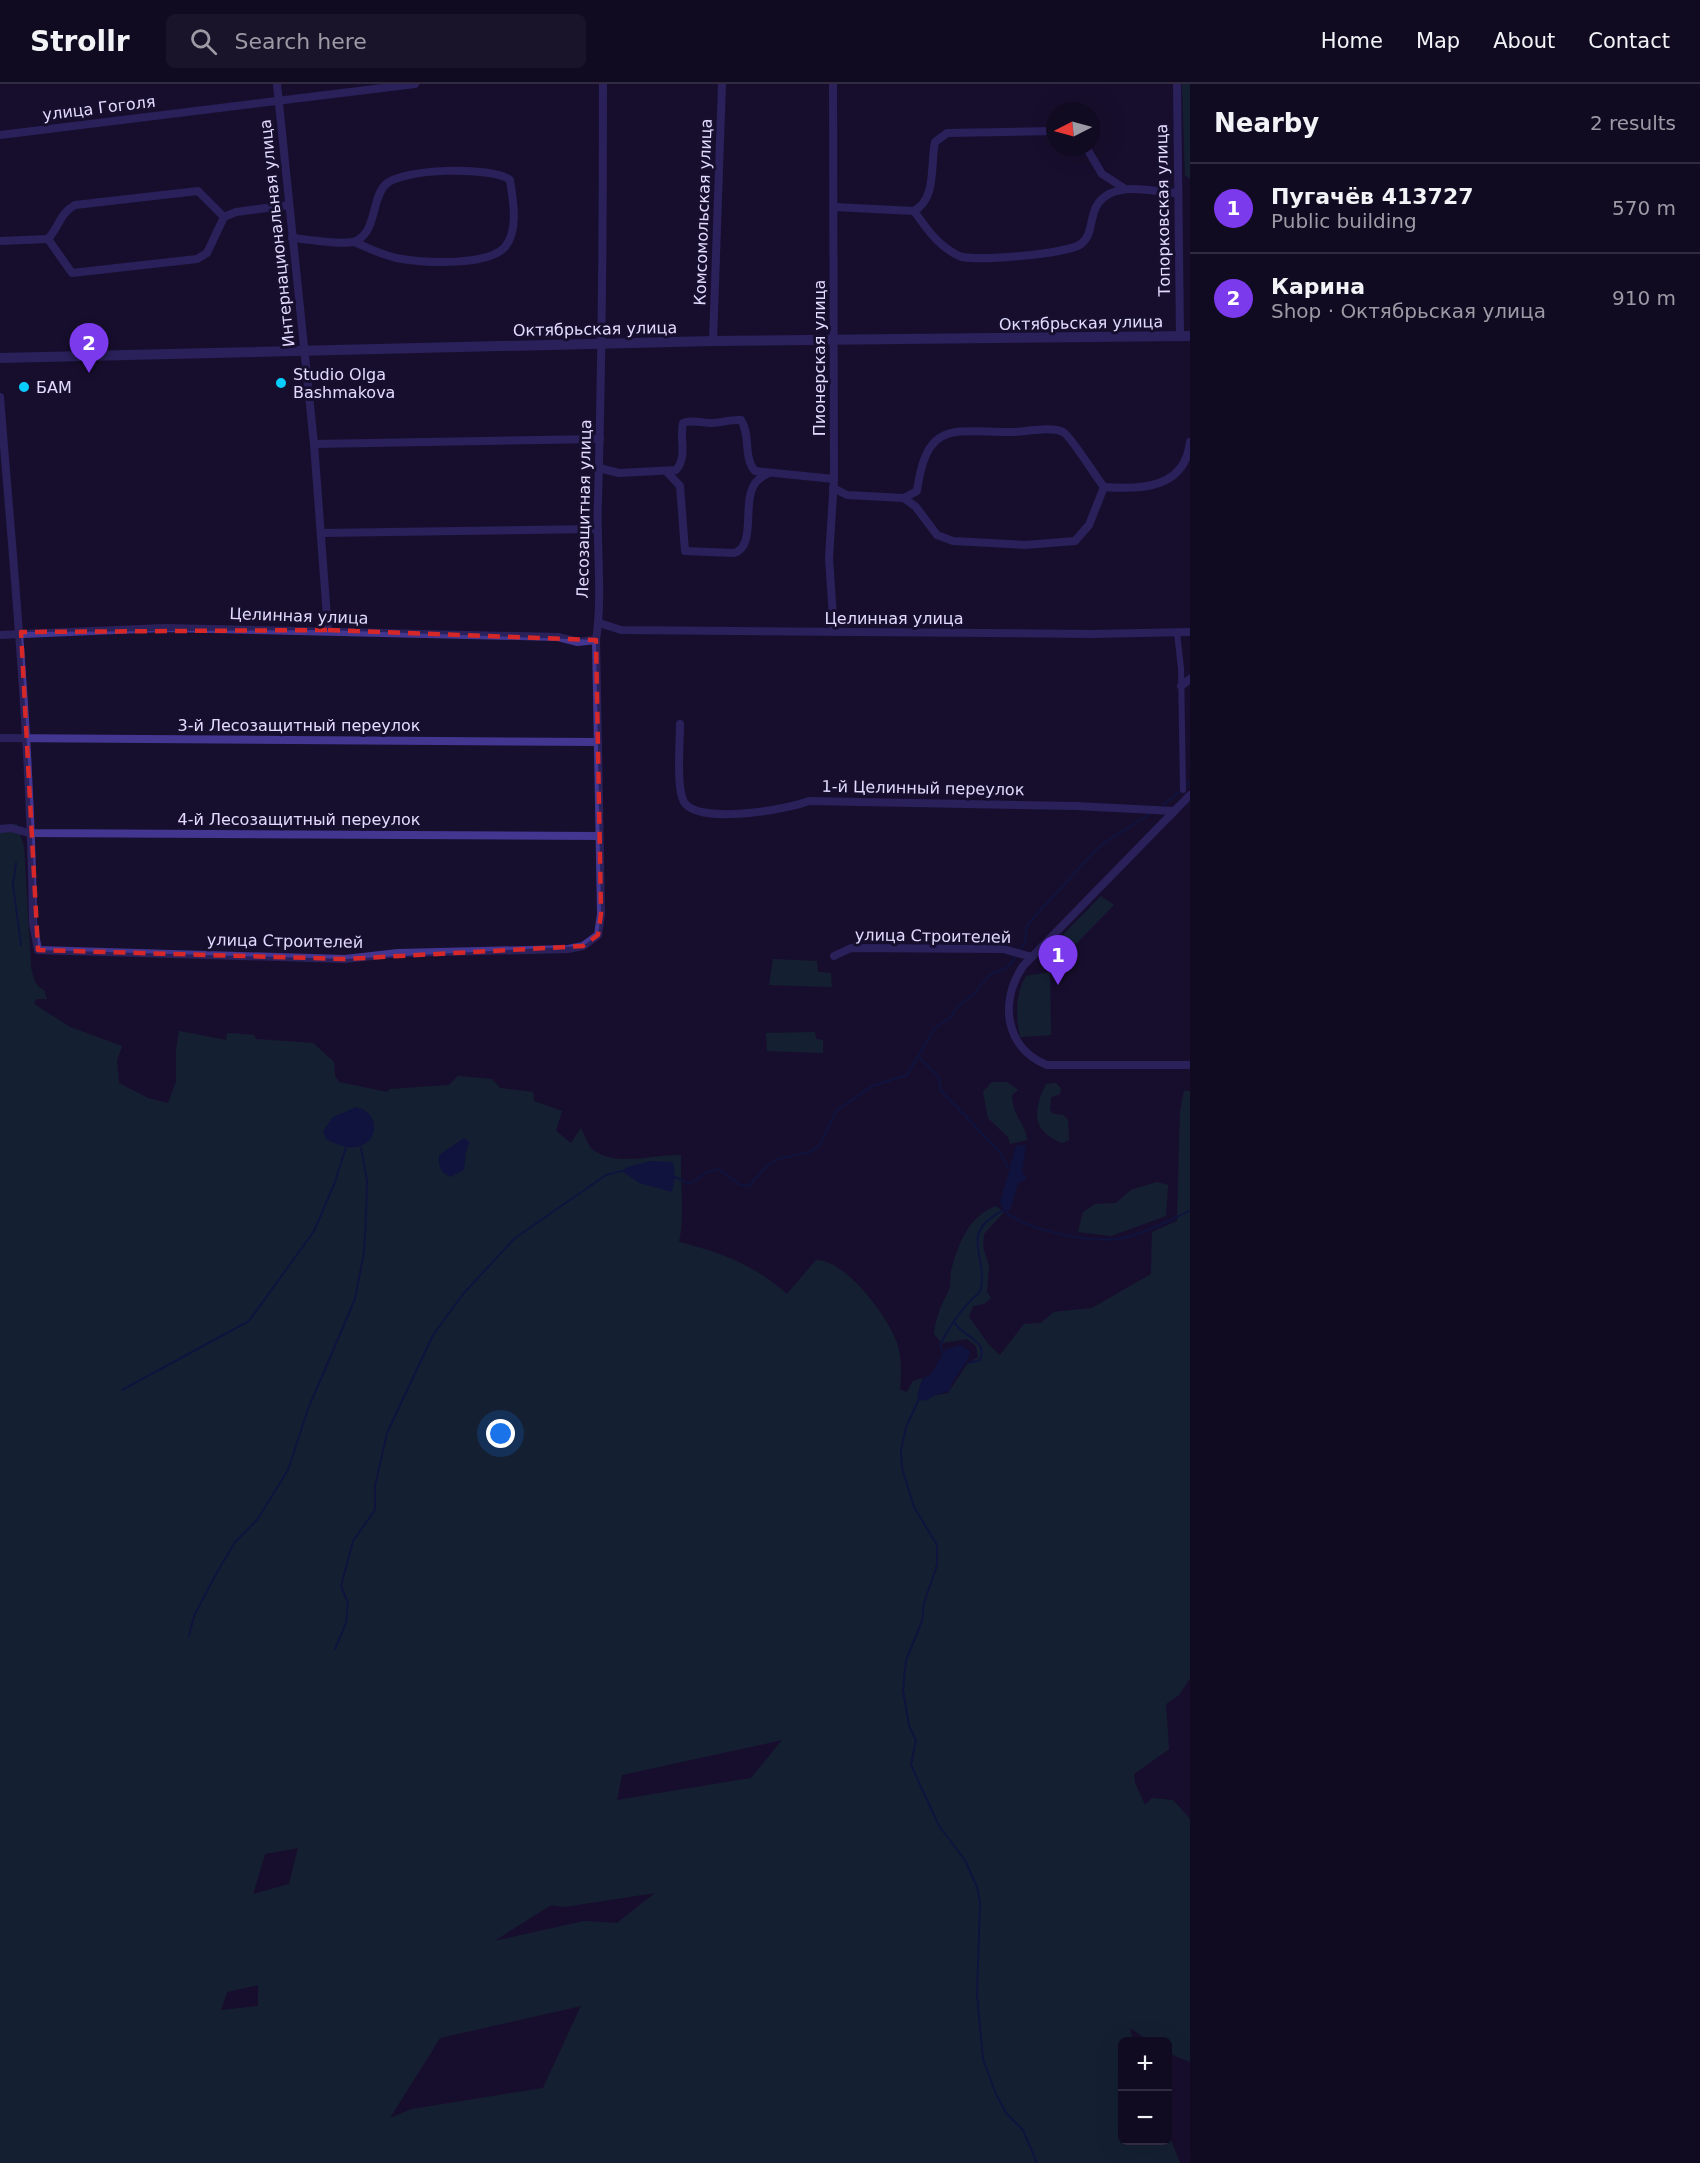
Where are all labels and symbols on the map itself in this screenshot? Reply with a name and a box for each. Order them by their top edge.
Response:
street label: улица Гоголя [42,92,156,124]
north arrow [1046,102,1100,156]
street label: Интернациональная улица [256,118,298,348]
street label: Комсомольская улица [690,118,716,306]
street label: Топорковская улица [1152,124,1174,297]
street label: Пионерская улица [810,280,829,436]
street label: Октябрьская улица [999,312,1163,334]
street label: Октябрьская улица [513,318,677,340]
pin: 2 [70,324,109,373]
place label: Studio Olga Bashmakova [293,365,395,402]
marker: Studio Olga Bashmakova [274,376,288,390]
place label: БАМ [36,378,72,397]
marker: БАМ [17,380,31,394]
street label: Лесозащитная улица [573,419,595,599]
street label: Целинная улица [229,604,369,628]
street label: Целинная улица [824,609,964,628]
street label: 3-й Лесозащитный переулок [177,716,421,735]
street label: 1-й Целинный переулок [821,777,1025,799]
street label: 4-й Лесозащитный переулок [177,810,421,829]
street label: улица Строителей [855,925,1011,947]
street label: улица Строителей [207,930,363,952]
pin: 1 [1038,936,1078,985]
your location [486,1419,515,1448]

